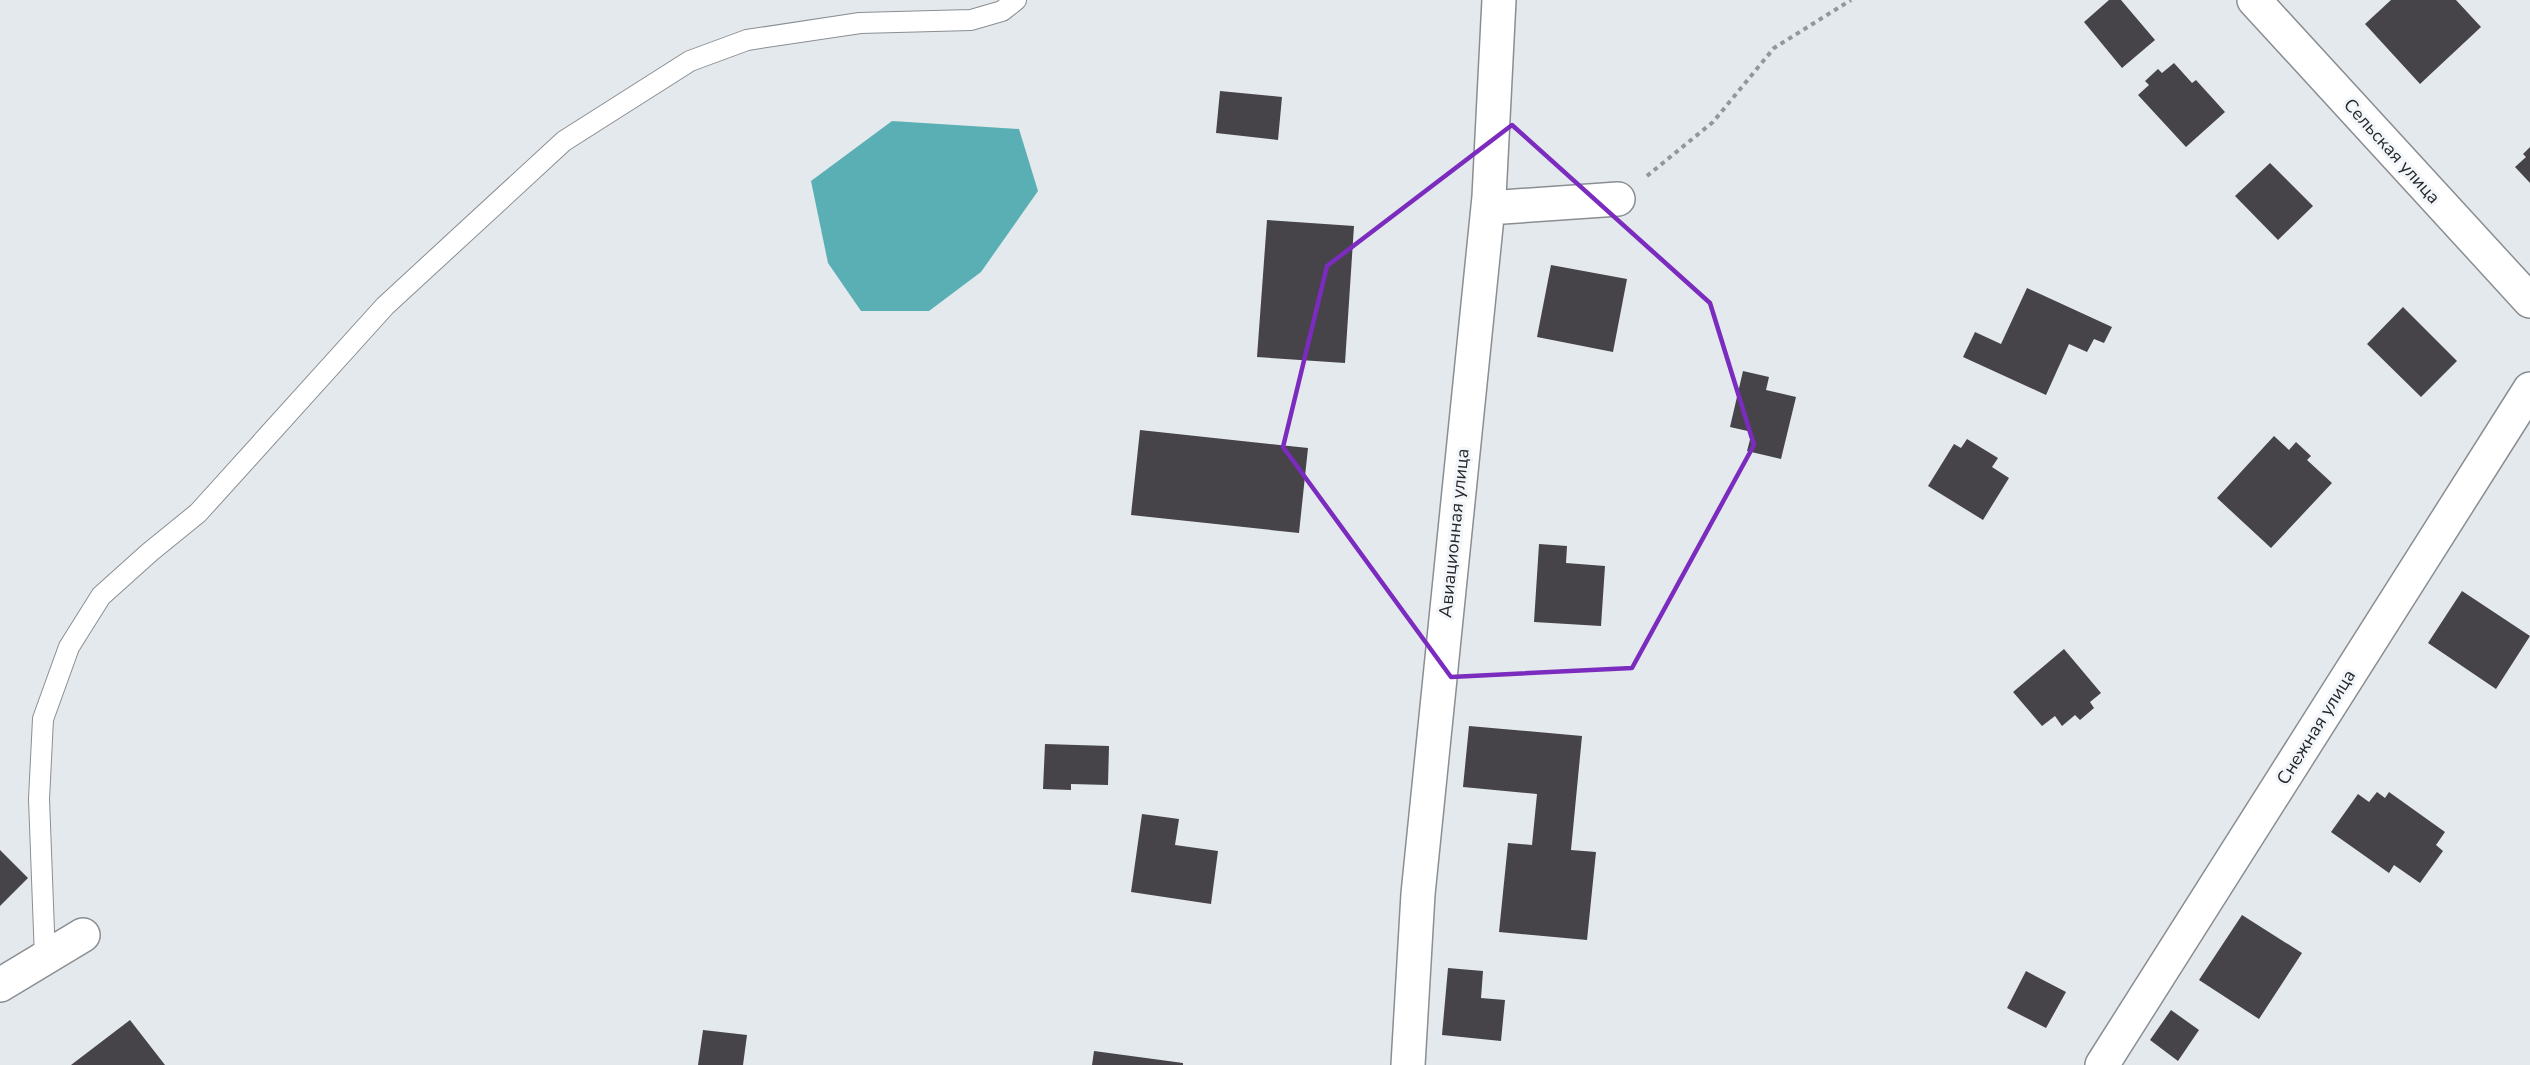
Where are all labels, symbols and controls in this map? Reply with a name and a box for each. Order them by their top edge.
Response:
street label: Сельская улица [2338,93,2446,209]
street label: Авиационная улица [1433,447,1475,619]
street label: Снежная улица [2271,665,2361,789]

